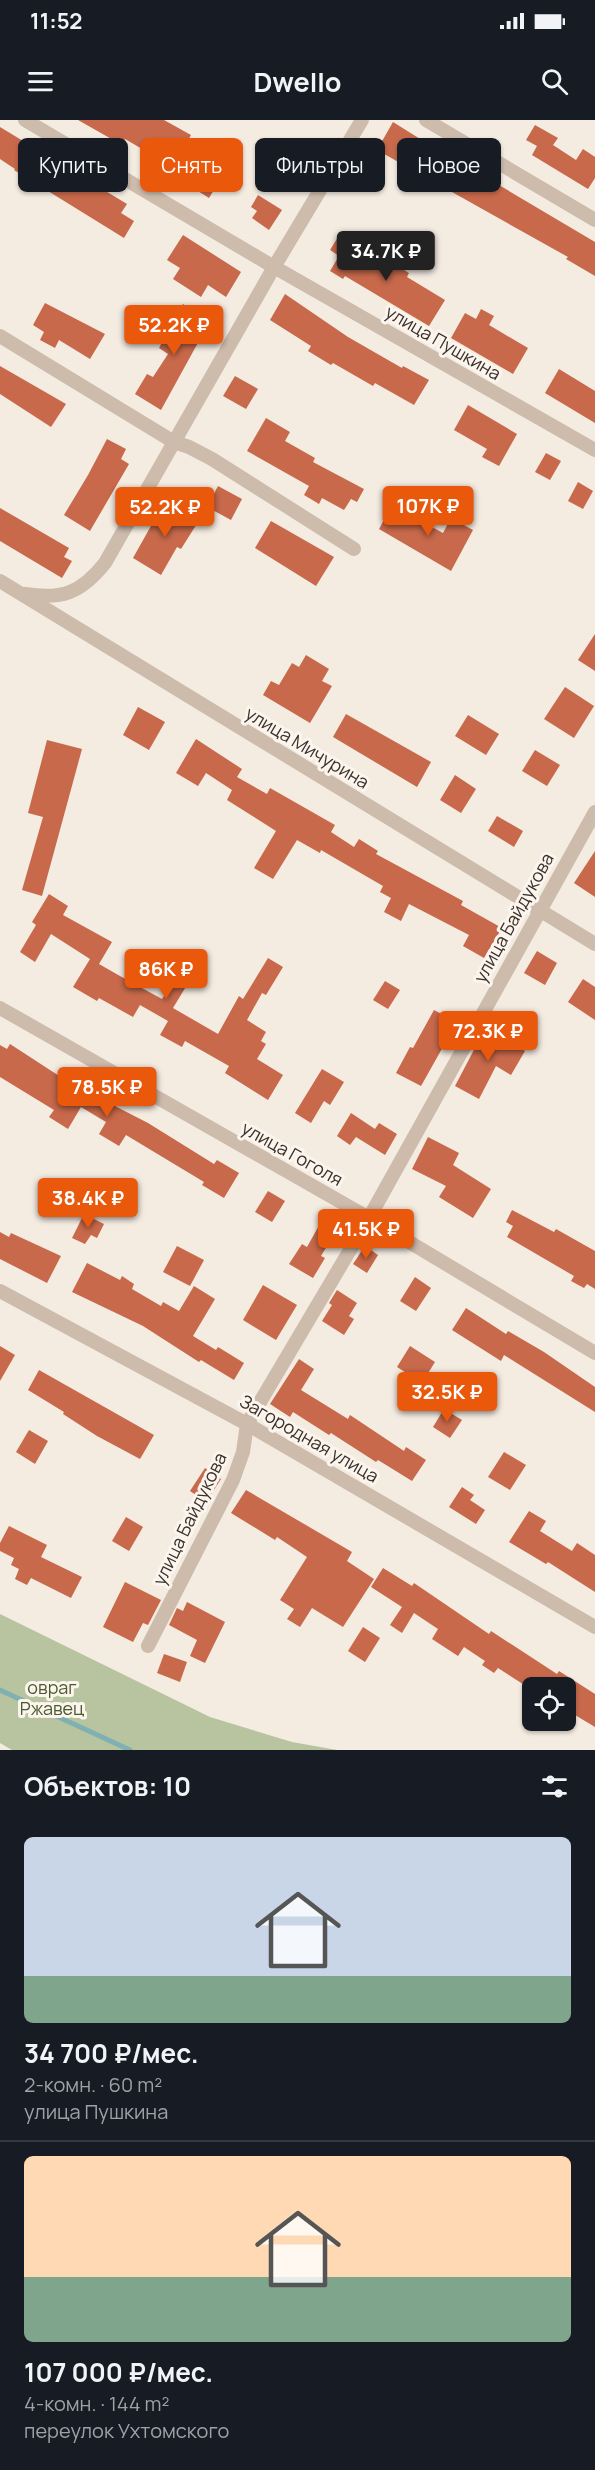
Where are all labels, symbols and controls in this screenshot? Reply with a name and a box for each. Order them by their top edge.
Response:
text: 11:52 [30,6,82,36]
text: Dwello [253,63,342,100]
icon: menu [24,65,57,98]
icon: search [538,65,571,98]
chip: Купить [18,138,128,192]
chip: Снять [140,138,243,192]
chip: Фильтры [255,138,385,192]
chip: Новое [397,138,501,192]
pin: 34.7K ₽ [331,231,441,282]
text: 34.7K ₽ [351,237,421,264]
street label: улица Пушкина [381,299,506,385]
pin: 52.2K ₽ [119,305,229,356]
text: 52.2K ₽ [138,311,210,338]
pin: 107K ₽ [379,486,477,537]
pin: 52.2K ₽ [110,487,220,538]
text: 107K ₽ [397,492,459,519]
text: 52.2K ₽ [129,493,201,520]
street label: улица Мичурина [241,701,374,794]
street label: улица Байдукова [468,848,559,987]
pin: 86K ₽ [124,949,208,1000]
text: 86K ₽ [139,955,193,982]
pin: 72.3K ₽ [433,1011,543,1062]
text: 72.3K ₽ [453,1017,523,1044]
pin: 78.5K ₽ [52,1067,162,1118]
text: 78.5K ₽ [72,1073,142,1100]
street label: улица Гоголя [238,1115,347,1191]
pin: 38.4K ₽ [33,1178,143,1229]
text: 38.4K ₽ [52,1184,124,1211]
pin: 41.5K ₽ [311,1209,421,1260]
text: 41.5K ₽ [332,1215,400,1242]
pin: 32.5K ₽ [392,1372,502,1423]
text: 32.5K ₽ [411,1378,483,1405]
street label: Загородная улица [236,1389,383,1488]
street label: улица Байдукова [147,1448,232,1589]
park label: овраг Ржавец [20,1675,84,1720]
map controls [522,1677,576,1731]
button: locate [522,1677,576,1731]
text: Объектов: 10 [24,1768,191,1804]
icon: filters [538,1770,571,1803]
icon: home [244,1876,352,1984]
text: 34 700 ₽/мес. [24,2035,199,2071]
text: 2-комн. · 60 m² [24,2071,162,2098]
text: улица Пушкина [24,2098,168,2125]
icon: home [244,2195,352,2303]
text: 107 000 ₽/мес. [24,2354,213,2390]
text: 4-комн. · 144 m² [24,2390,170,2417]
text: переулок Ухтомского [24,2417,229,2444]

